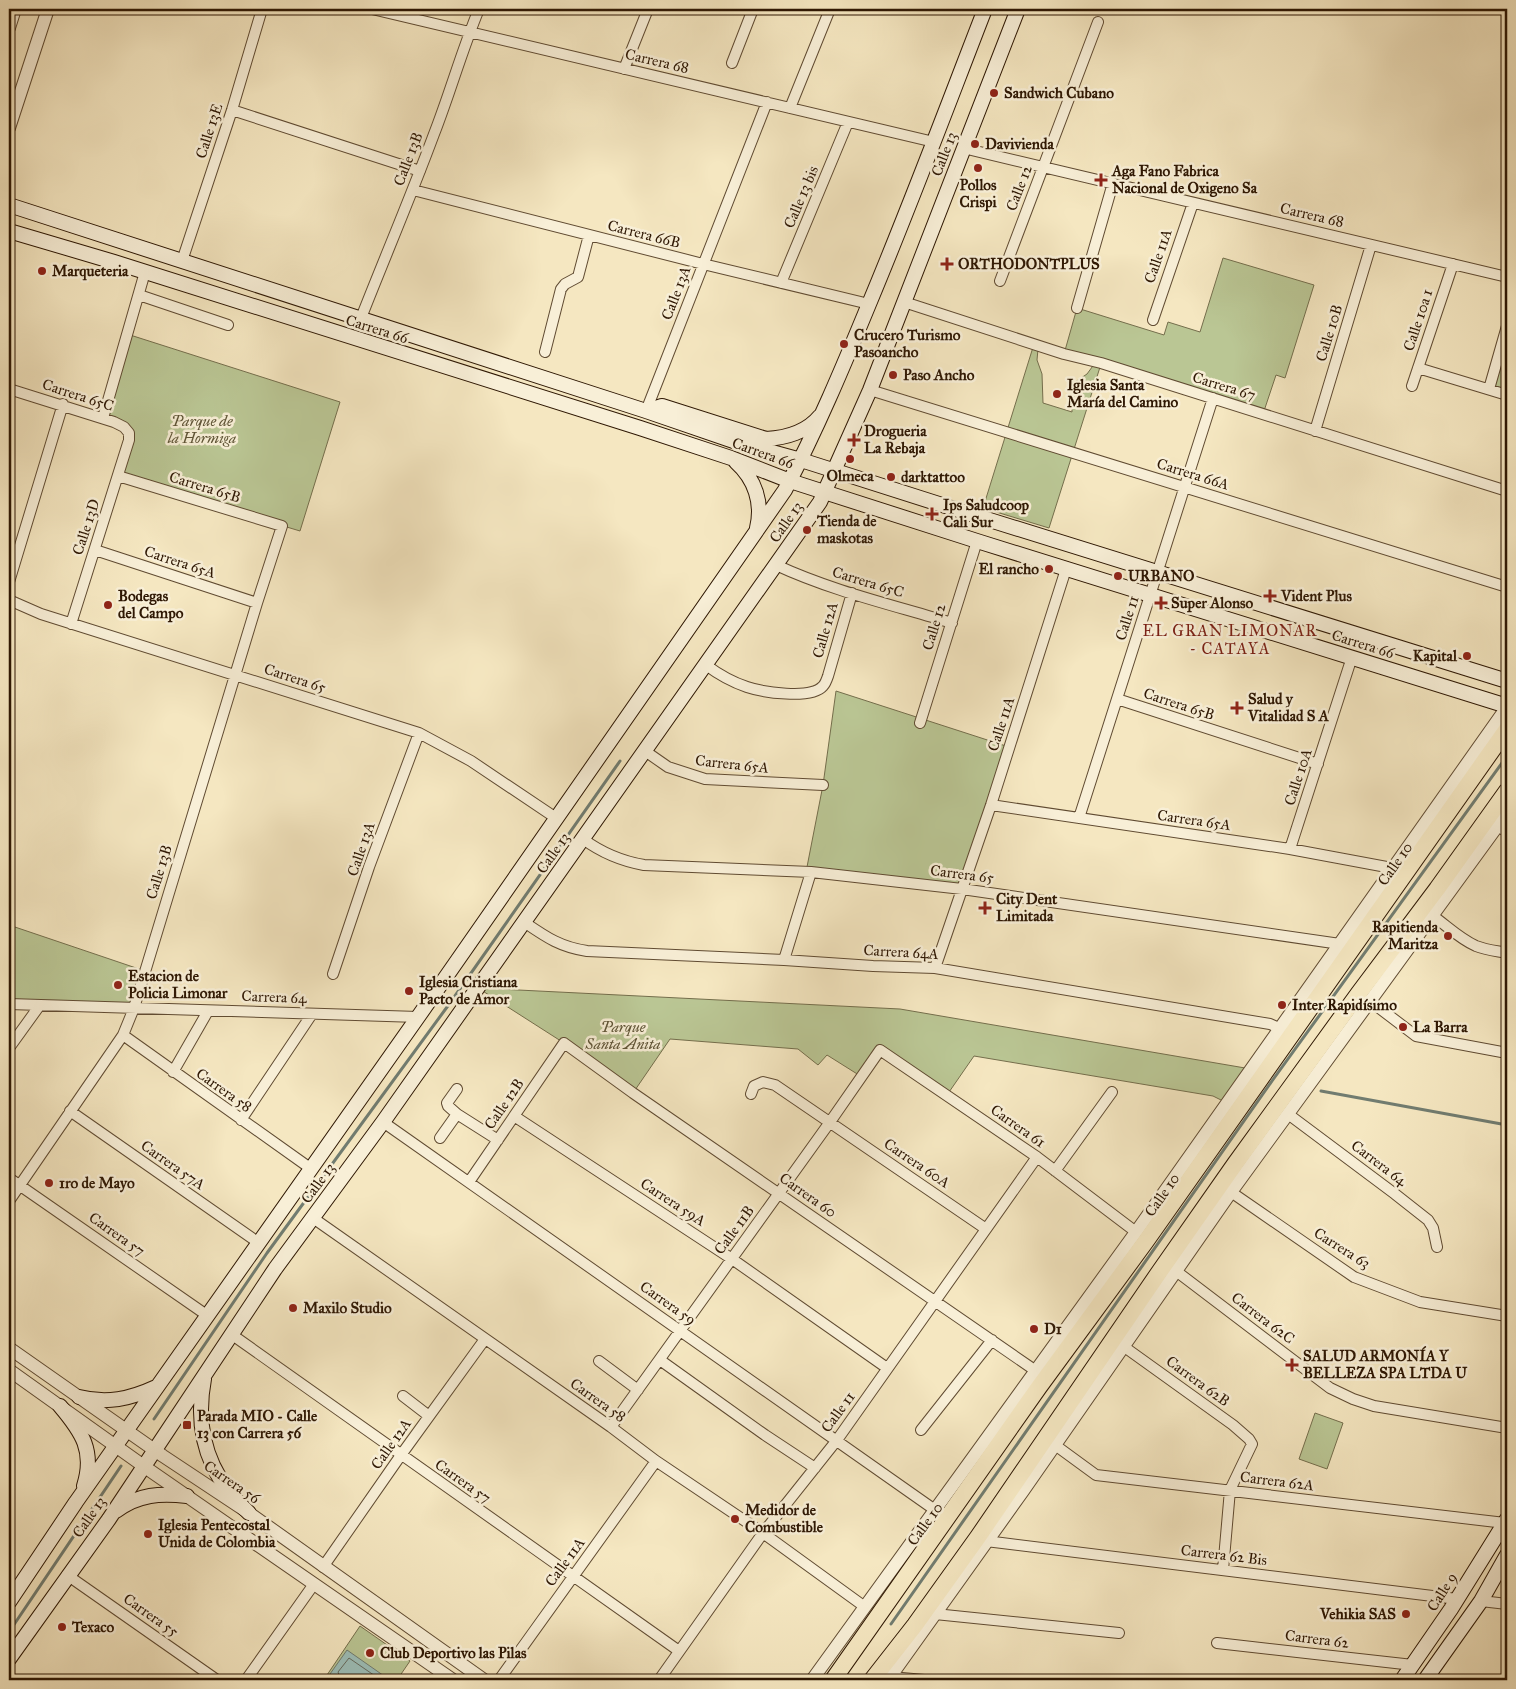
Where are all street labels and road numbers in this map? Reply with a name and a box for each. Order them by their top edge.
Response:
street label: Carrera 68 [623,45,691,77]
street label: Calle 13E [192,101,226,161]
street label: Calle 13 [927,129,961,179]
street label: Calle 13B [390,130,426,188]
street label: Calle 12 [1002,162,1036,213]
street label: Calle 13 bis [780,163,822,231]
street label: Carrera 68 [1278,199,1346,231]
street label: Carrera 66B [606,216,682,252]
street label: Calle 11A [1140,227,1176,285]
street label: Calle 13A [658,264,694,322]
street label: Calle 10a 1 [1400,287,1436,353]
street label: Calle 10B [1312,302,1346,364]
street label: Carrera 66 [344,311,412,347]
street label: Carrera 67 [1190,368,1258,404]
street label: Carrera 65C [40,375,116,415]
street label: Carrera 66 [730,434,798,473]
street label: Carrera 66A [1155,454,1231,494]
street label: Carrera 65B [167,468,243,506]
street label: Calle 13D [68,497,104,557]
street label: Calle 13 [765,498,807,546]
street label: Carrera 65A [142,542,218,582]
street label: Carrera 65C [830,563,906,601]
street label: Calle 11 [1111,593,1143,643]
street label: Calle 12A [808,600,842,660]
street label: Calle 12 [918,601,950,652]
street label: Carrera 66 [1330,626,1398,662]
street label: Carrera 65 [262,660,328,696]
street label: Carrera 65B [1141,684,1217,724]
street label: Calle 11A [984,695,1018,753]
street label: Calle 10A [1280,746,1316,808]
street label: Carrera 65A [694,751,770,777]
street label: Carrera 65A [1156,806,1232,834]
street label: Calle 13A [343,820,379,878]
street label: Calle 13 [532,829,574,877]
street label: Calle 10 [1374,839,1416,889]
street label: Calle 13B [142,843,176,901]
street label: Carrera 65 [929,861,995,887]
street label: Carrera 64A [863,941,939,963]
street label: Carrera 64 [241,987,308,1007]
street label: Carrera 58 [193,1064,255,1116]
street label: Calle 12B [481,1075,527,1133]
street label: Carrera 61 [987,1101,1049,1151]
street label: Carrera 60A [881,1134,953,1192]
street label: Carrera 57A [137,1136,209,1194]
street label: Carrera 64 [1348,1136,1411,1190]
street label: Calle 13 [297,1159,339,1207]
street label: Carrera 60 [776,1169,840,1221]
street label: Calle 10 [1141,1170,1183,1220]
street label: Carrera 59A [637,1174,709,1230]
street label: Calle 11B [710,1202,758,1258]
street label: Carrera 57 [86,1208,148,1260]
street label: Carrera 63 [1311,1224,1373,1272]
street label: Carrera 59 [637,1277,699,1329]
street label: Carrera 62C [1228,1288,1298,1348]
street label: Carrera 62B [1163,1352,1233,1410]
street label: Carrera 58 [567,1374,629,1426]
street label: Calle 11 [817,1388,859,1436]
street label: Calle 12A [367,1415,415,1473]
street label: Carrera 57 [432,1455,494,1507]
street label: Carrera 56 [201,1457,265,1508]
street label: Carrera 62A [1239,1468,1315,1494]
street label: Calle 13 [68,1493,110,1541]
street label: Calle 10 [903,1499,947,1549]
street label: Calle 11A [541,1534,589,1590]
street label: Carrera 62 Bis [1180,1541,1268,1569]
street label: Calle 9 [1423,1569,1461,1615]
street label: Carrera 55 [120,1590,182,1640]
street label: Carrera 62 [1284,1626,1351,1652]

